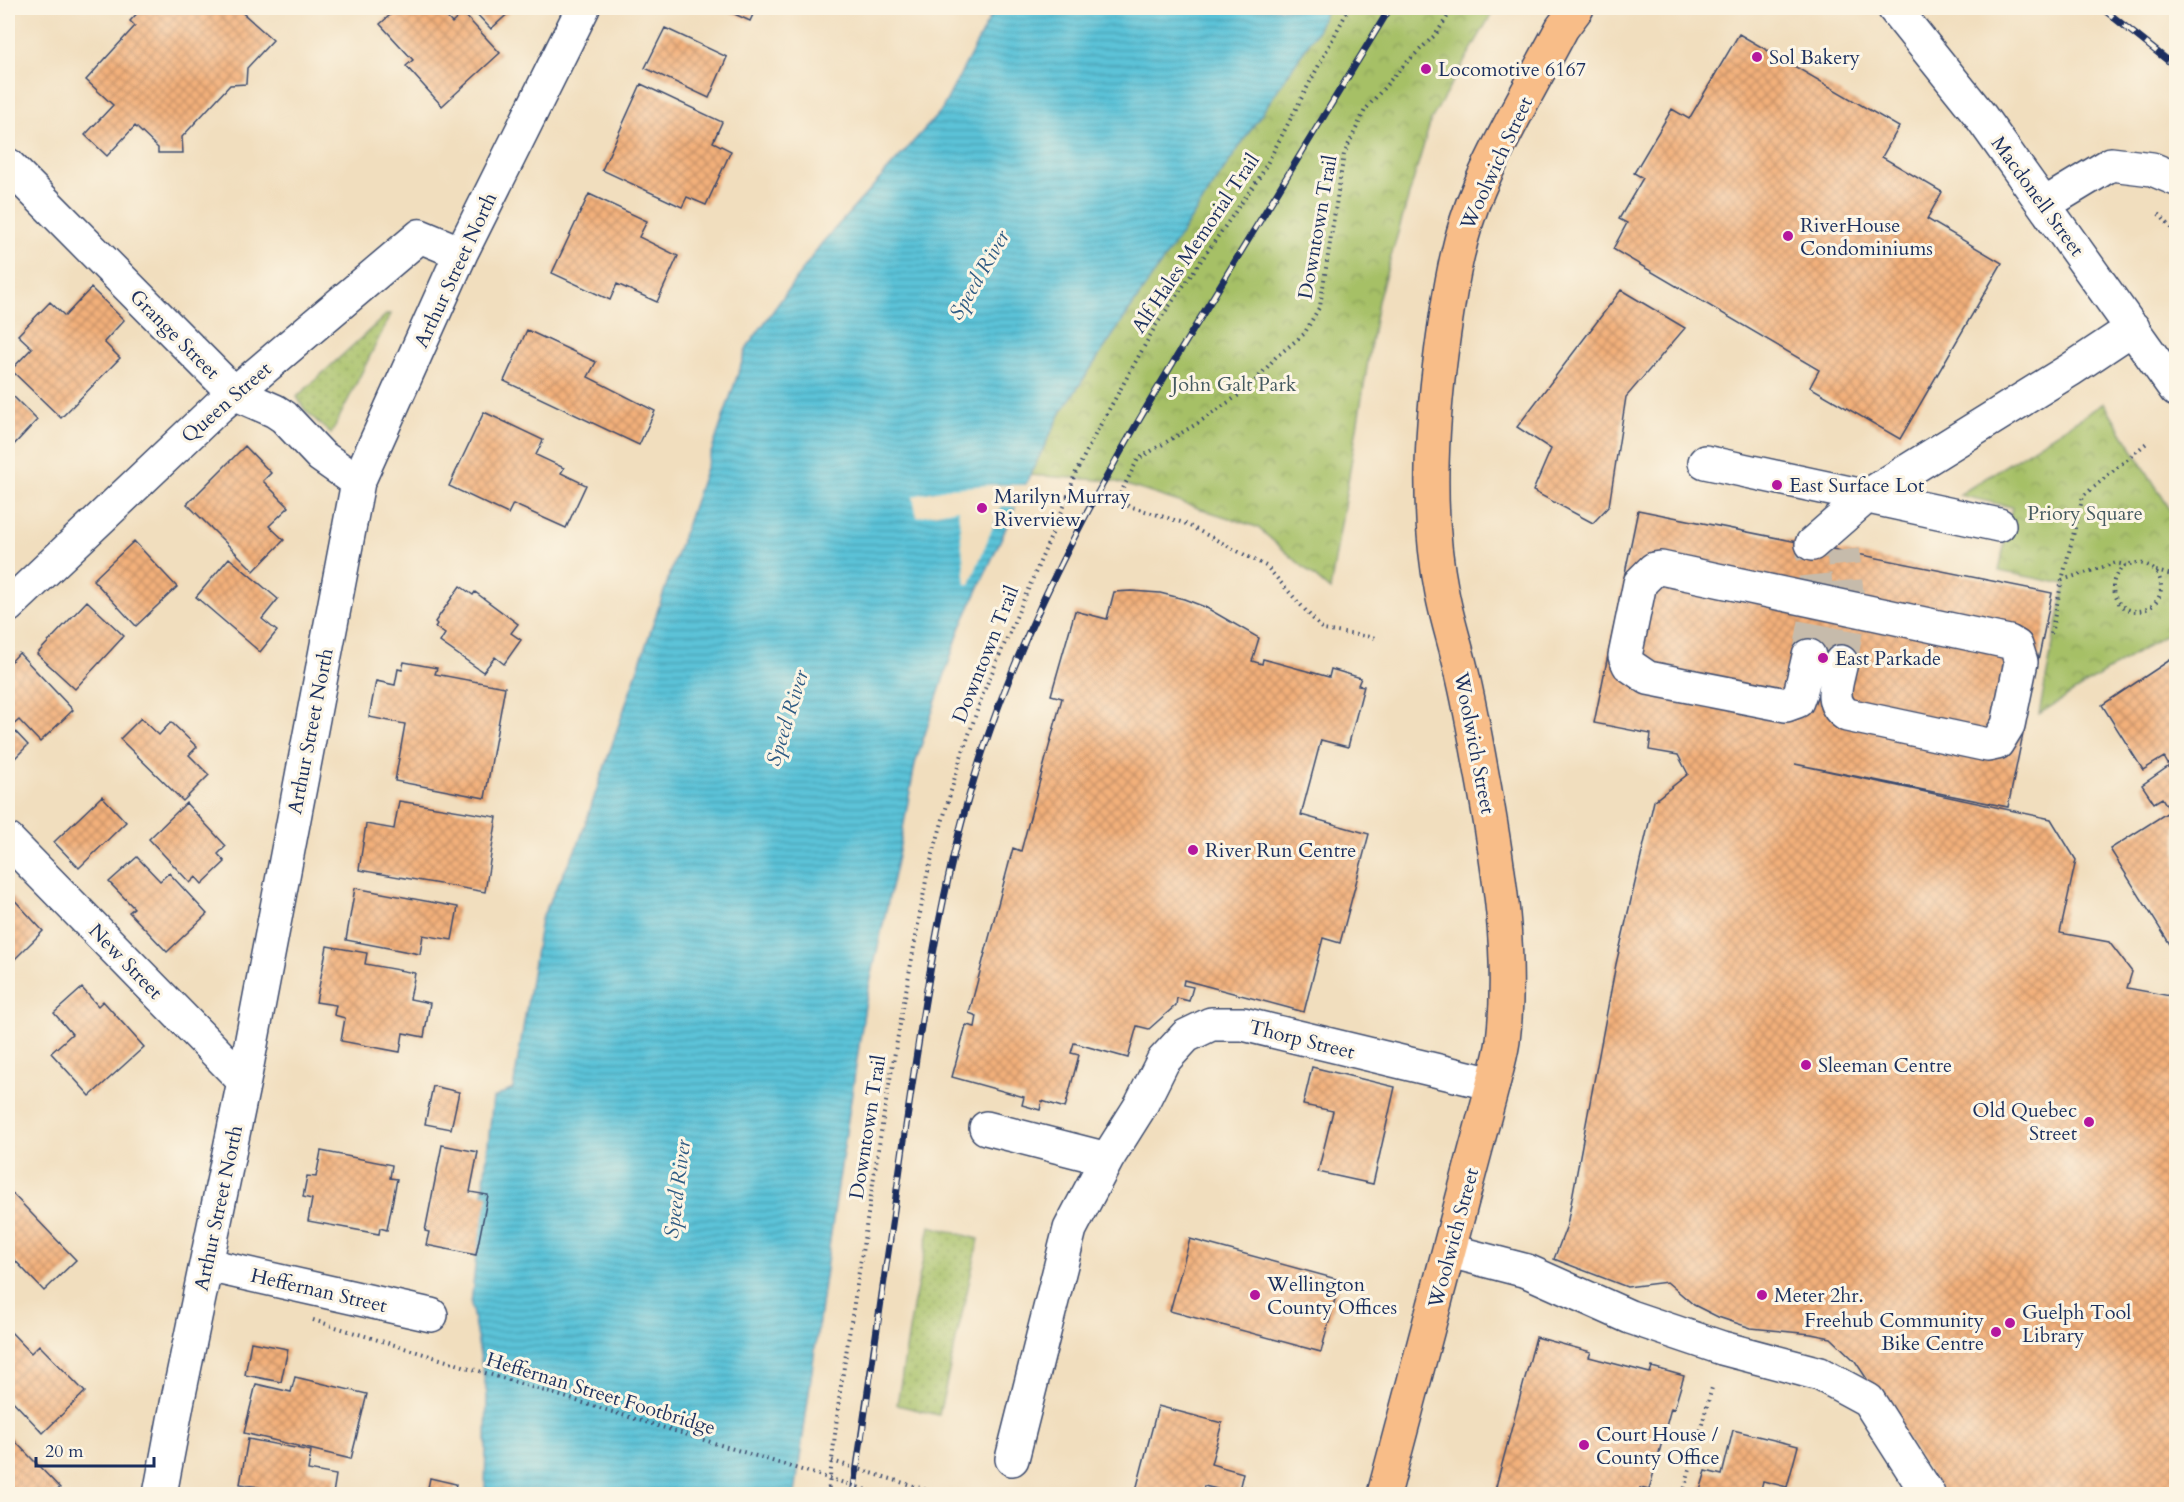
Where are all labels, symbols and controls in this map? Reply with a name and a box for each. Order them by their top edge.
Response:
place label: Sol Bakery [1769,44,1861,71]
marker: Sol Bakery [1750,50,1764,64]
place label: Locomotive 6167 [1438,56,1586,83]
marker: Locomotive 6167 [1419,62,1433,76]
street label: Woolwich Street [1453,92,1539,235]
street label: Macdonell Street [1985,131,2091,262]
street label: Alf Hales Memorial Trail [1125,148,1266,338]
street label: Downtown Trail [1292,153,1343,301]
street label: Arthur Street North [408,188,503,352]
place label: RiverHouse Condominiums [1800,212,1933,262]
water label: Speed River [942,224,1017,325]
marker: RiverHouse Condominiums [1781,229,1795,243]
street label: Grange Street [124,283,226,386]
street label: Queen Street [175,355,278,449]
park label: John Galt Park [1168,371,1297,398]
place label: East Surface Lot [1789,472,1925,499]
marker: East Surface Lot [1770,478,1784,492]
place label: Marilyn Murray Riverview [994,483,1131,533]
park label: Priory Square [2027,500,2143,527]
marker: Marilyn Murray Riverview [975,501,989,515]
street label: Downtown Trail [946,582,1025,727]
place label: East Parkade [1835,645,1941,672]
street label: Arthur Street North [281,646,340,816]
marker: East Parkade [1816,651,1830,665]
water label: Speed River [759,666,816,770]
street label: Woolwich Street [1447,669,1502,817]
place label: River Run Centre [1205,837,1356,864]
marker: River Run Centre [1186,843,1200,857]
street label: New Street [83,918,169,1006]
street label: Thorp Street [1246,1013,1358,1066]
place label: Sleeman Centre [1818,1052,1952,1079]
street label: Downtown Trail [843,1053,892,1201]
marker: Sleeman Centre [1799,1058,1813,1072]
place label: Old Quebec Street [1972,1097,2078,1147]
marker: Old Quebec Street [2082,1115,2096,1129]
street label: Arthur Street North [188,1123,249,1293]
water label: Speed River [657,1137,698,1240]
street label: Woolwich Street [1422,1164,1485,1312]
street label: Heffernan Street [248,1262,390,1319]
place label: Wellington County Offices [1266,1271,1397,1321]
place label: Meter 2hr. [1774,1282,1864,1309]
marker: Wellington County Offices [1248,1288,1262,1302]
marker: Meter 2hr. [1755,1288,1769,1302]
place label: Guelph Tool Library [2022,1299,2131,1349]
place label: Freehub Community Bike Centre [1804,1307,1984,1357]
marker: Guelph Tool Library [2003,1316,2017,1330]
marker: Freehub Community Bike Centre [1989,1325,2003,1339]
street label: Heffernan Street Footbridge [483,1346,719,1441]
place label: Court House / County Office [1596,1421,1719,1471]
scale bar [36,1430,154,1468]
marker: Court House / County Office [1577,1438,1591,1452]
text: 20 m [45,1439,84,1464]

